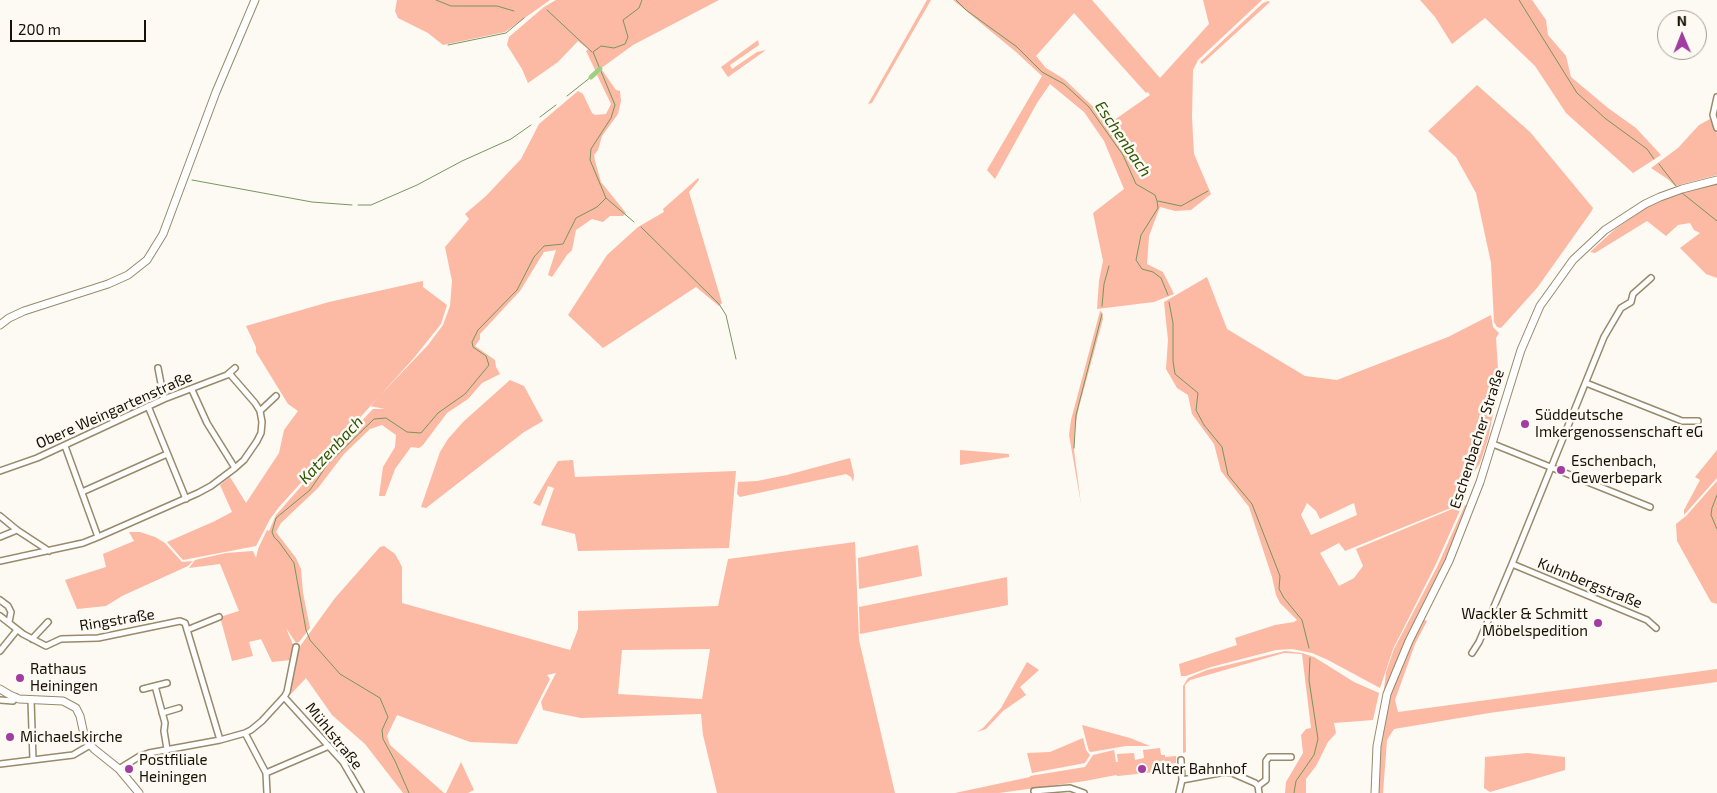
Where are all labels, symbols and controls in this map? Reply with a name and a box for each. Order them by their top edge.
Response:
scale bar [12,10,149,42]
north arrow [1657,10,1707,60]
text: N [1677,12,1687,29]
text: 200 m [18,20,61,38]
water label: Eschenbach [1091,97,1155,181]
street label: Obere Weingartenstraße [33,367,195,453]
street label: Eschenbacher Straße [1446,367,1508,511]
place label: Süddeutsche Imkergenossenschaft eG [1535,406,1703,441]
water label: Katzenbach [295,412,367,488]
marker: Süddeutsche Imkergenossenschaft eG [1519,418,1531,430]
place label: Eschenbach, Gewerbepark [1571,452,1662,487]
marker: Eschenbach, Gewerbepark [1555,464,1567,476]
street label: Kuhnbergstraße [1535,554,1645,612]
street label: Ringstraße [78,605,156,635]
place label: Wackler & Schmitt Möbelspedition [1461,605,1588,640]
marker: Wackler & Schmitt Möbelspedition [1592,617,1604,629]
place label: Rathaus Heiningen [30,660,98,695]
marker: Rathaus Heiningen [14,672,26,684]
street label: Mühlstraße [302,699,366,773]
place label: Michaelskirche [20,728,123,746]
marker: Michaelskirche [4,731,16,743]
place label: Postfiliale Heiningen [139,751,208,786]
place label: Alter Bahnhof [1152,760,1247,778]
marker: Postfiliale Heiningen [123,763,135,775]
marker: Alter Bahnhof [1136,763,1148,775]

